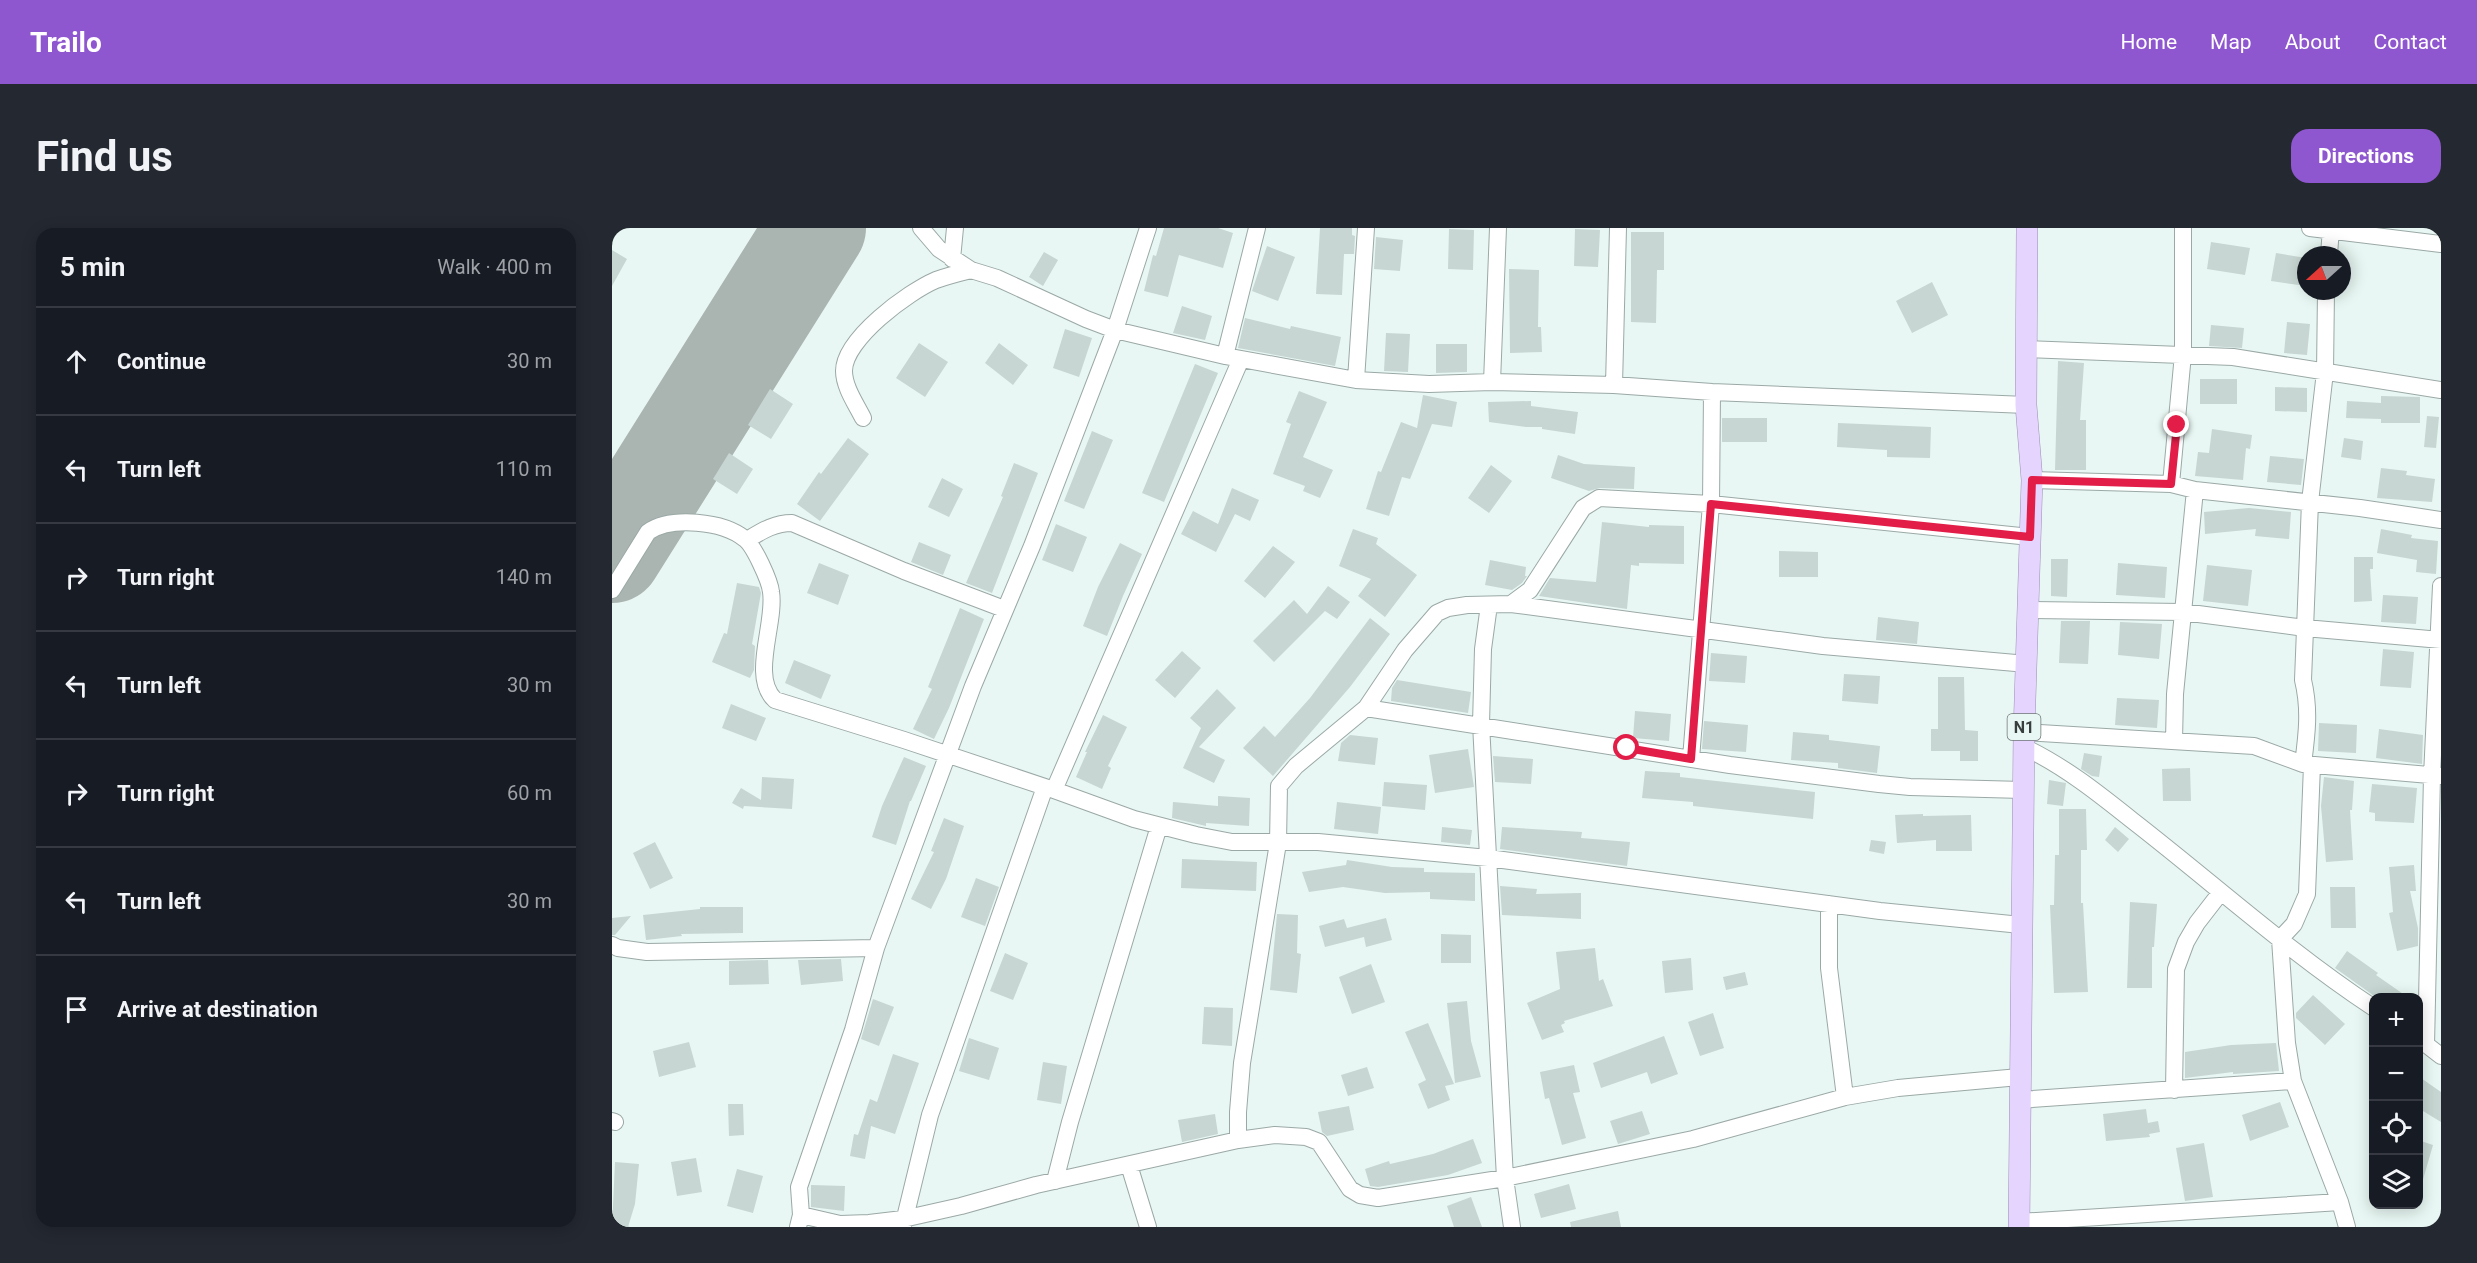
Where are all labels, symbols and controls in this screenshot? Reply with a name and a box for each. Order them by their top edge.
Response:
text: Trailo [30,26,102,59]
text: Home [2121,30,2177,54]
text: Map [2210,30,2252,54]
text: About [2285,30,2341,54]
text: Contact [2374,30,2447,54]
button: Directions [2291,129,2441,183]
text: Find us [36,132,173,181]
north arrow [2297,246,2351,300]
text: 5 min [60,252,125,282]
text: Walk · 400 m [437,255,552,279]
icon: ahead [60,345,93,378]
text: Continue [117,349,206,374]
text: 30 m [507,349,552,373]
route end [2163,411,2189,437]
icon: left [60,453,93,486]
text: Turn left [117,457,201,482]
text: 110 m [496,457,552,481]
icon: right [60,561,93,594]
text: Turn right [117,565,214,590]
text: 140 m [496,565,552,589]
icon: left [60,669,93,702]
text: Turn left [117,673,201,698]
text: 30 m [507,673,552,697]
road number: N1 [2008,714,2040,740]
route start [1613,734,1639,760]
icon: right [60,777,93,810]
text: Turn right [117,781,214,806]
text: 60 m [507,781,552,805]
icon: left [60,885,93,918]
text: Turn left [117,889,201,914]
text: 30 m [507,889,552,913]
icon: arrive [60,993,93,1026]
map controls [2369,993,2423,1209]
button: + [2369,993,2423,1047]
text: Arrive at destination [117,997,318,1022]
button: − [2369,1047,2423,1101]
button: locate [2369,1101,2423,1155]
button: layers [2369,1155,2423,1209]

